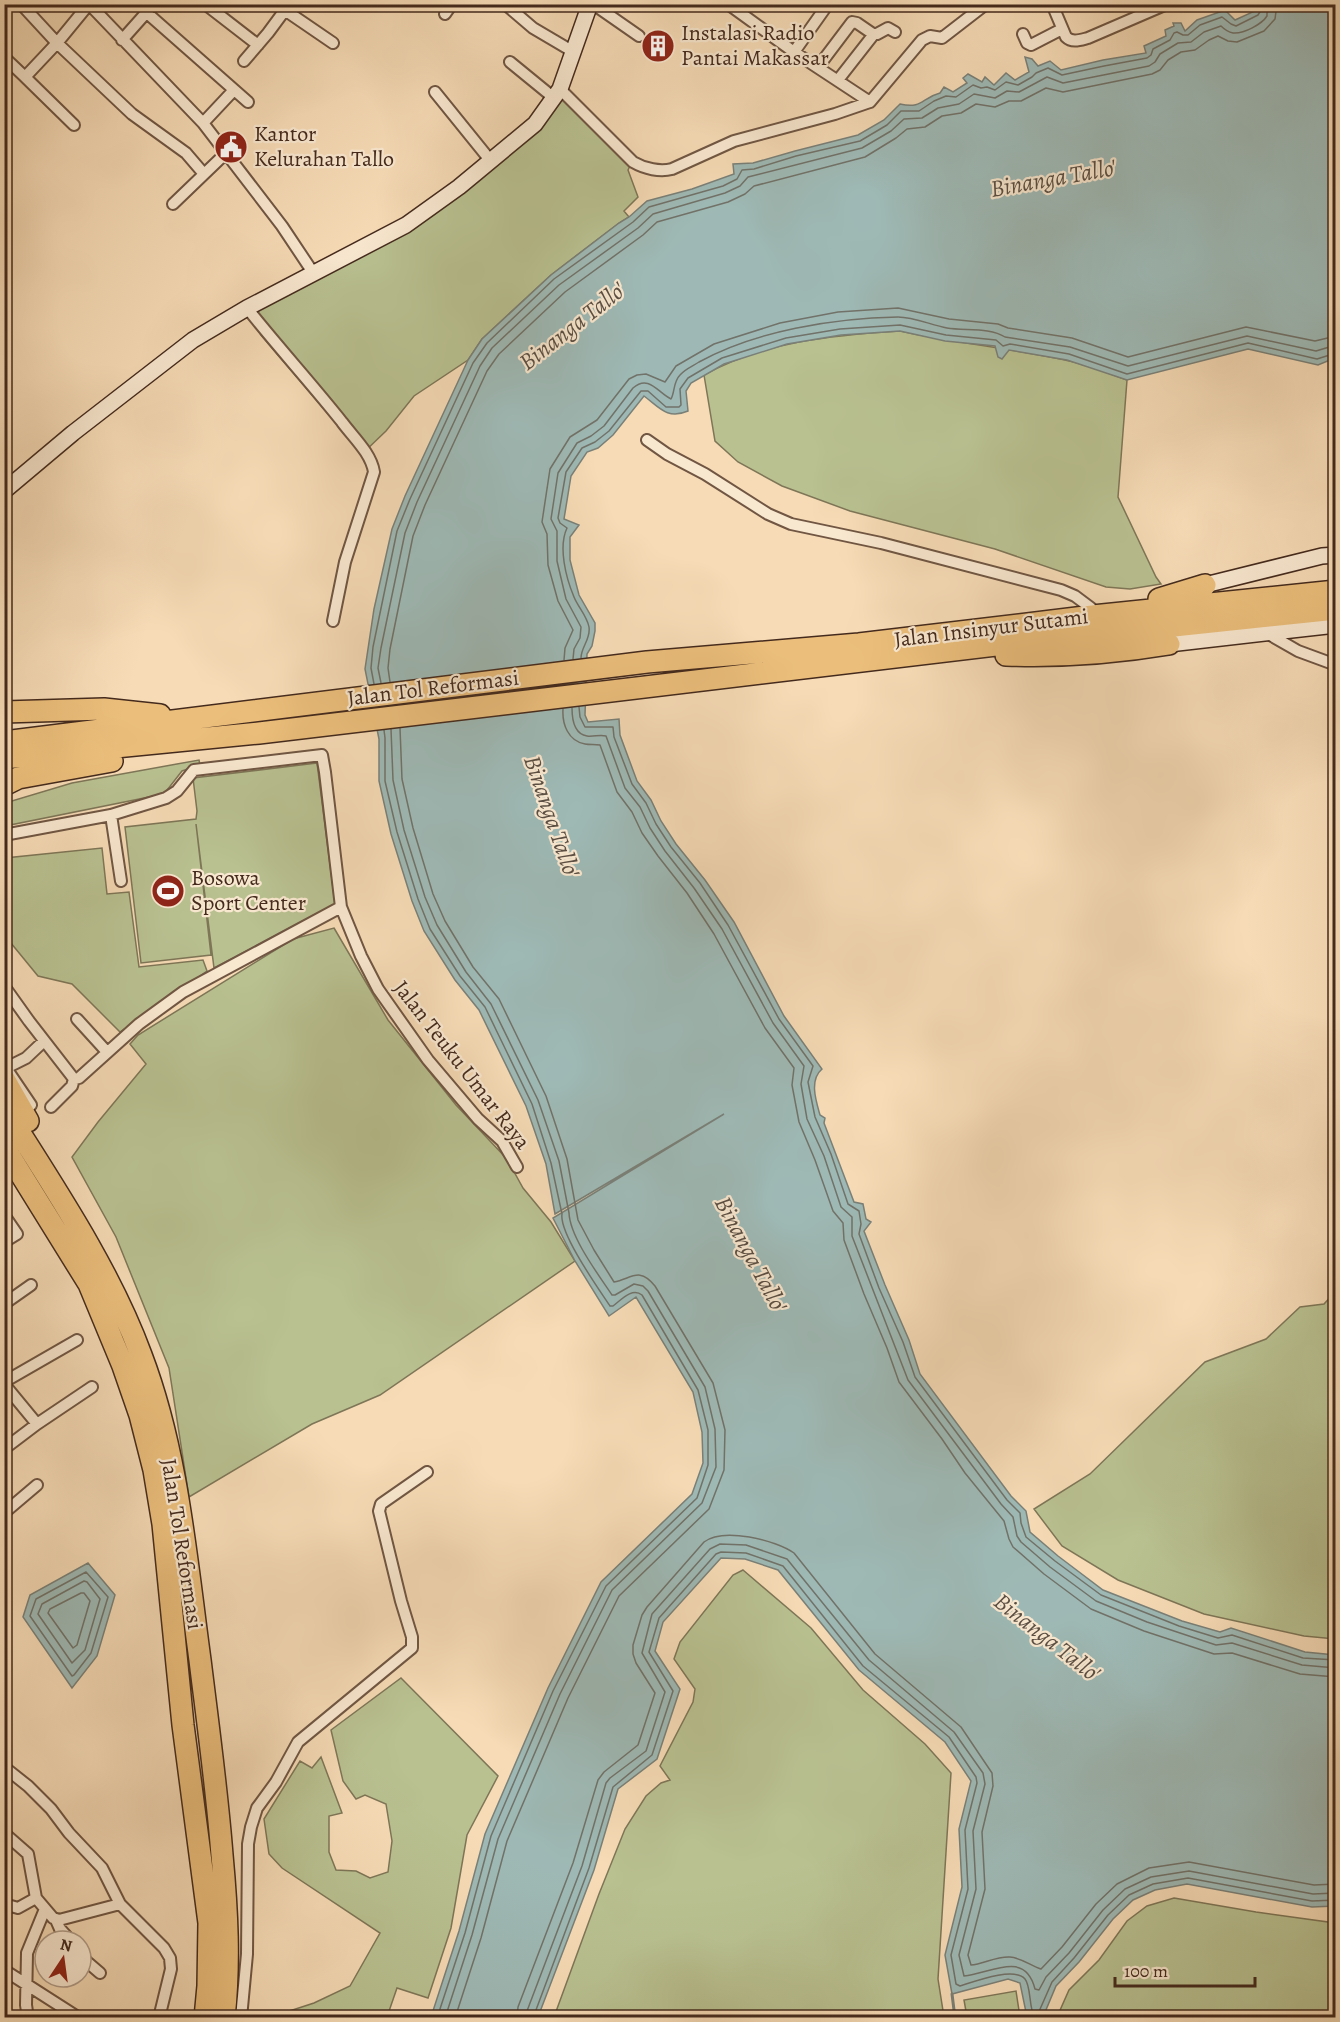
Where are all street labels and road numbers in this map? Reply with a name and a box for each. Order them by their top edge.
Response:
street label: Jalan Insinyur Sutami [892,601,1090,655]
street label: Jalan Tol Reformasi [345,663,521,713]
street label: Jalan Teuku Umar Raya [386,974,538,1156]
street label: Jalan Tol Reformasi [154,1456,210,1632]

